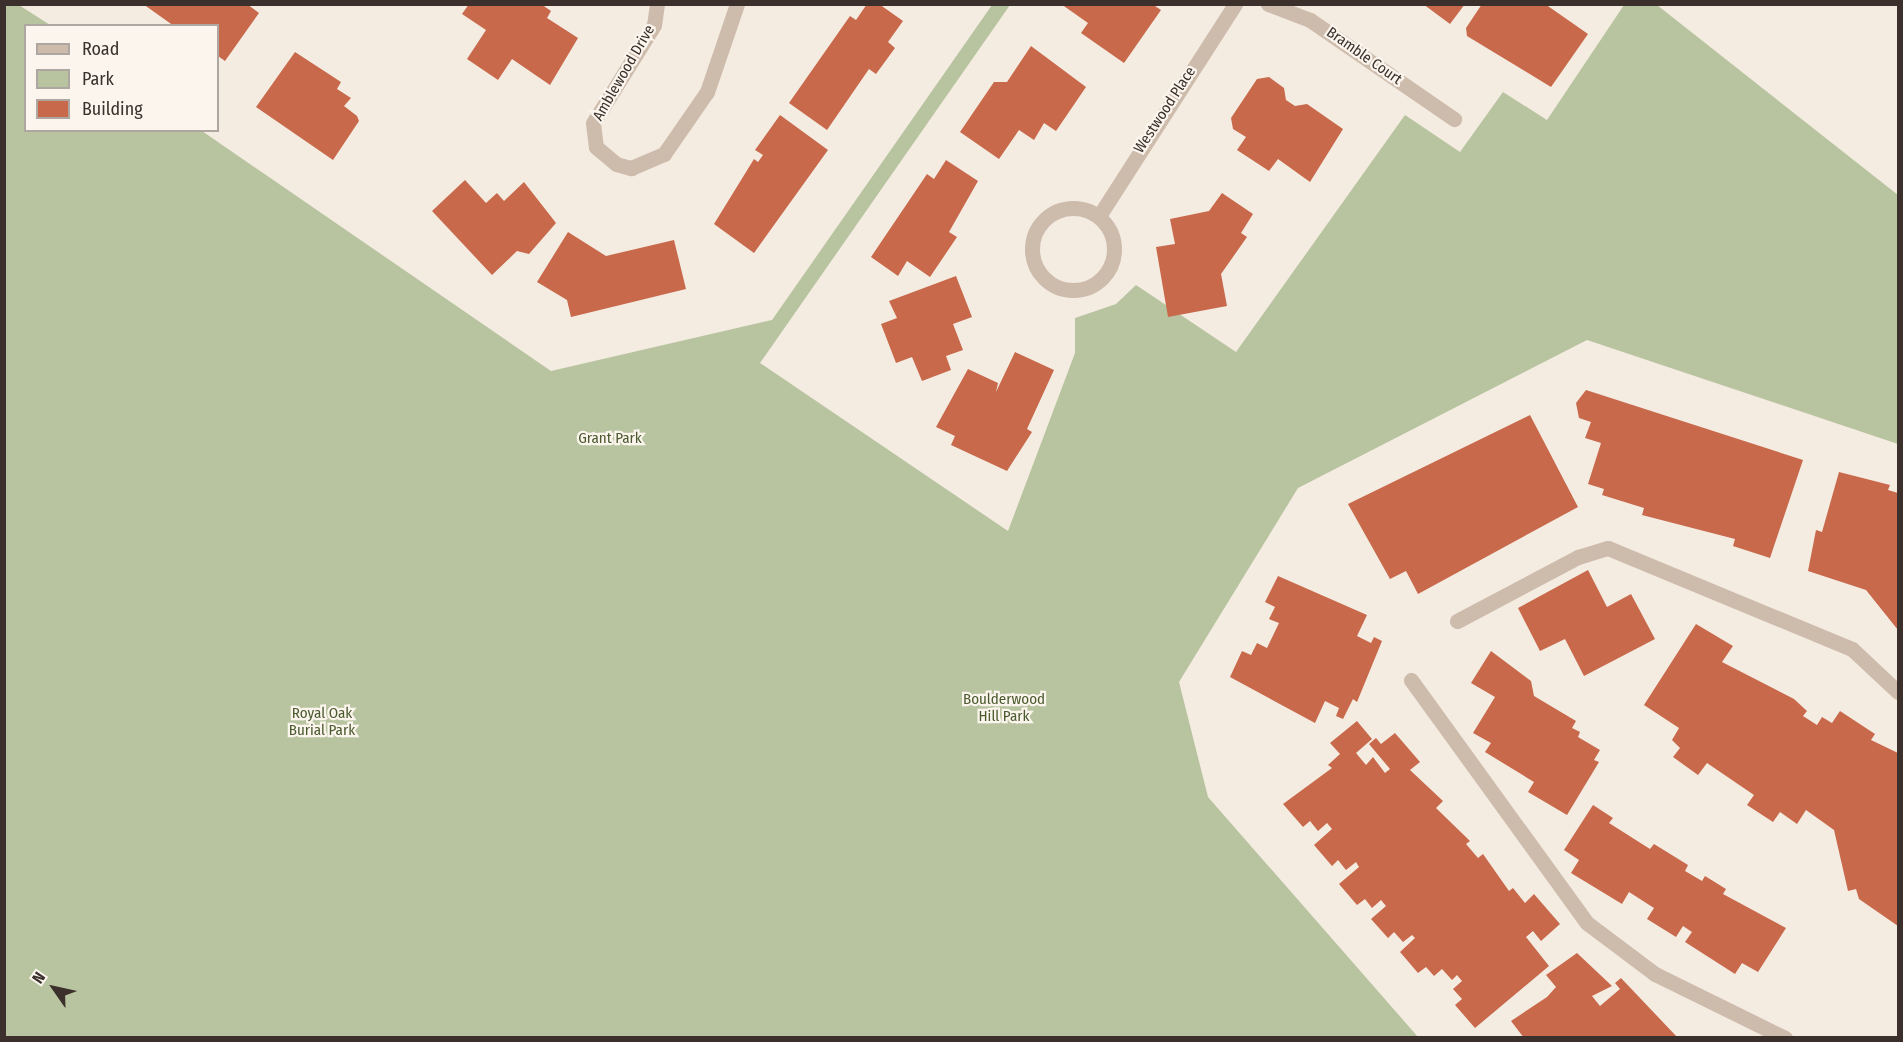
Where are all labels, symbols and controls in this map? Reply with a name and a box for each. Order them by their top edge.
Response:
street label: Amblewood Drive [589,22,659,124]
street label: Bramble Court [1323,23,1405,89]
legend [24,24,219,132]
text: Road [82,38,119,60]
street label: Westwood Place [1130,63,1200,157]
text: Park [82,68,114,90]
text: Building [82,98,143,120]
park label: Grant Park [578,430,642,448]
park label: Boulderwood Hill Park [963,690,1045,725]
park label: Royal Oak Burial Park [289,704,355,739]
north arrow [24,958,84,1018]
text: N [28,968,49,987]

